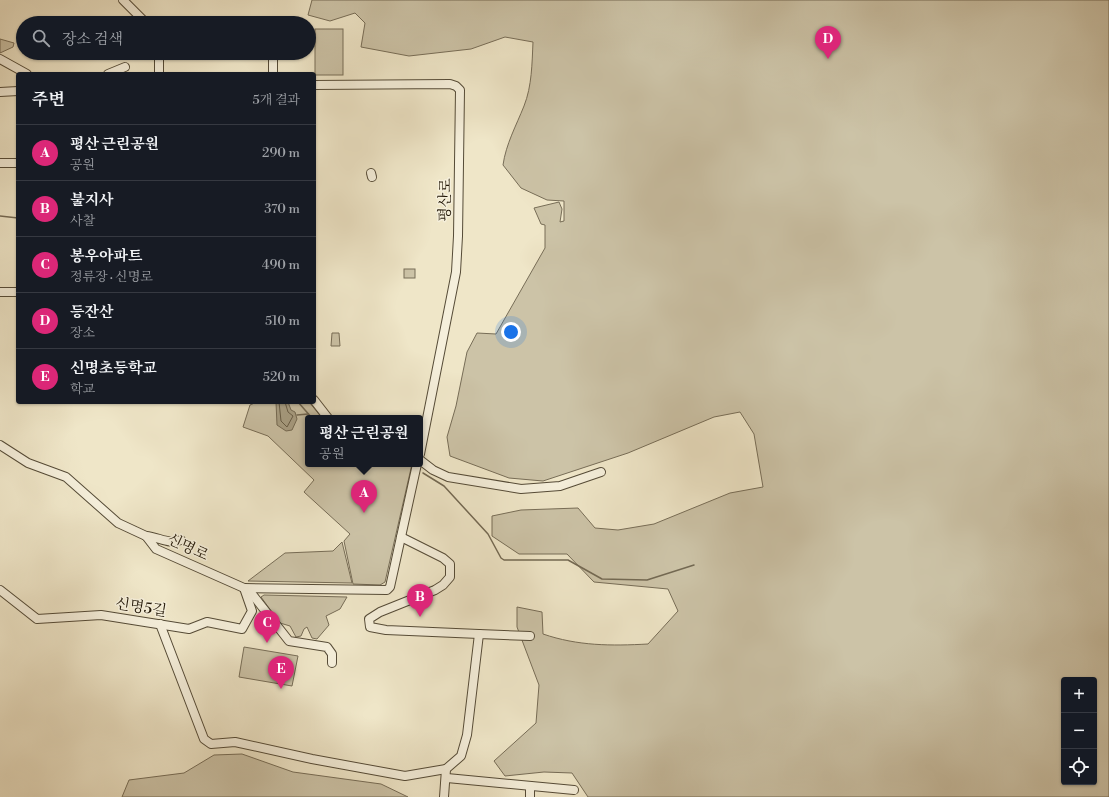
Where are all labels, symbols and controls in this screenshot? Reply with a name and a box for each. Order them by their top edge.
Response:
search box [16,16,316,60]
pin: D [815,26,841,59]
icon: search [30,27,52,49]
text: 장소 검색 [62,30,123,49]
text: 주변 [32,89,65,111]
text: 5개 결과 [252,92,300,108]
text: 평산 근린공원 [70,135,159,154]
text: A [40,145,50,161]
text: 290 m [262,145,300,161]
text: 공원 [70,157,95,173]
street label: 평산로 [436,178,455,222]
text: 불지사 [70,191,113,210]
text: B [40,201,50,217]
text: 370 m [264,201,300,217]
text: 사찰 [70,213,95,229]
text: 봉우아파트 [70,247,142,266]
text: C [40,257,50,273]
text: 490 m [262,257,300,273]
text: 정류장 · 신명로 [70,269,153,285]
text: 등잔산 [70,303,113,322]
text: D [40,313,50,329]
text: 510 m [265,313,300,329]
your location [501,322,521,342]
text: 장소 [70,325,95,341]
text: 신명초등학교 [70,359,157,378]
text: E [40,369,50,385]
text: 520 m [263,369,300,385]
text: 학교 [70,381,95,397]
popup [305,415,423,467]
text: 평산 근린공원 [319,424,409,443]
text: 공원 [319,446,344,462]
pin: A [351,480,377,513]
street label: 신명로 [164,530,212,565]
pin: B [407,584,433,617]
street label: 신명5길 [114,594,168,621]
pin: C [254,610,280,643]
pin: E [268,656,294,689]
map controls [1061,677,1097,785]
button: + [1061,677,1097,713]
button: − [1061,713,1097,749]
button: locate [1061,749,1097,785]

